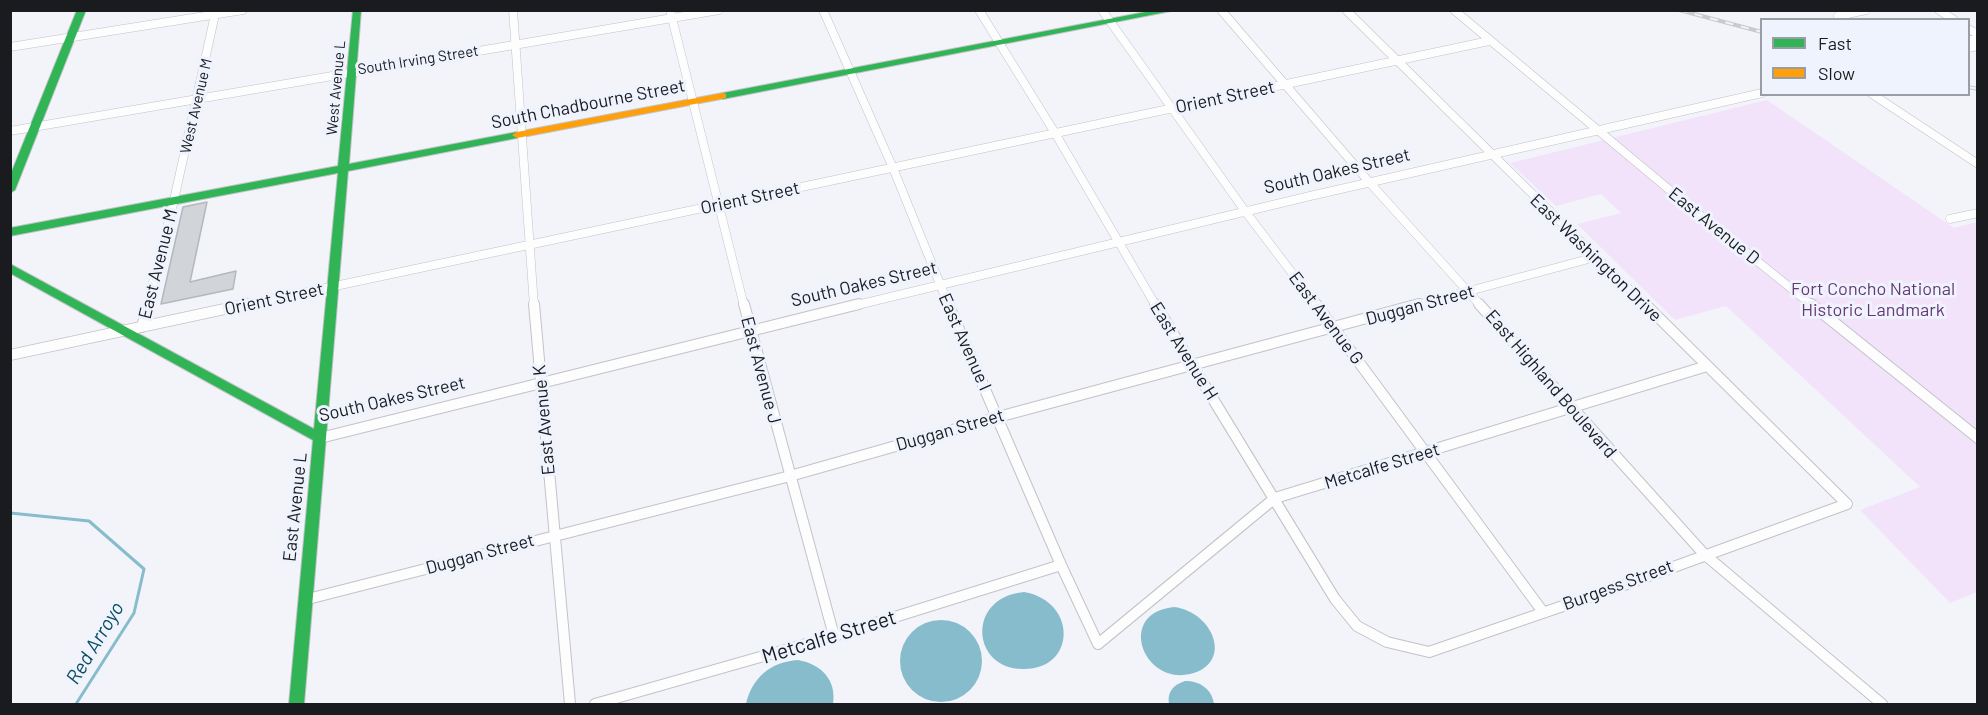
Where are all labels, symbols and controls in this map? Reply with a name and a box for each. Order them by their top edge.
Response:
legend [1760,18,1970,96]
text: Fast [1818,32,1852,54]
street label: West Avenue L [323,40,349,136]
street label: South Irving Street [356,42,480,78]
street label: West Avenue M [176,57,216,155]
text: Slow [1818,62,1855,84]
street label: South Chadbourne Street [489,75,687,133]
street label: Orient Street [1173,76,1277,118]
street label: South Oakes Street [1262,144,1412,198]
street label: Orient Street [698,177,802,219]
street label: East Avenue D [1664,183,1764,269]
street label: East Washington Drive [1526,190,1666,326]
street label: East Avenue M [134,207,182,321]
street label: South Oakes Street [789,257,939,311]
street label: East Avenue G [1284,267,1368,369]
street label: Orient Street [222,278,326,320]
park label: Fort Concho National Historic Landmark [1791,278,1955,320]
street label: Duggan Street [1363,280,1477,330]
street label: East Avenue I [934,290,996,394]
street label: East Avenue H [1145,298,1223,404]
street label: East Highland Boulevard [1481,306,1621,462]
street label: East Avenue J [736,314,786,426]
street label: East Avenue K [528,364,560,476]
street label: South Oakes Street [317,372,467,426]
street label: Duggan Street [893,404,1007,456]
street label: Metcalfe Street [1322,438,1442,494]
street label: East Avenue L [279,451,311,563]
street label: Duggan Street [423,529,537,579]
street label: Burgess Street [1560,555,1676,615]
water label: Red Arroyo [61,597,129,689]
street label: Metcalfe Street [759,605,899,669]

